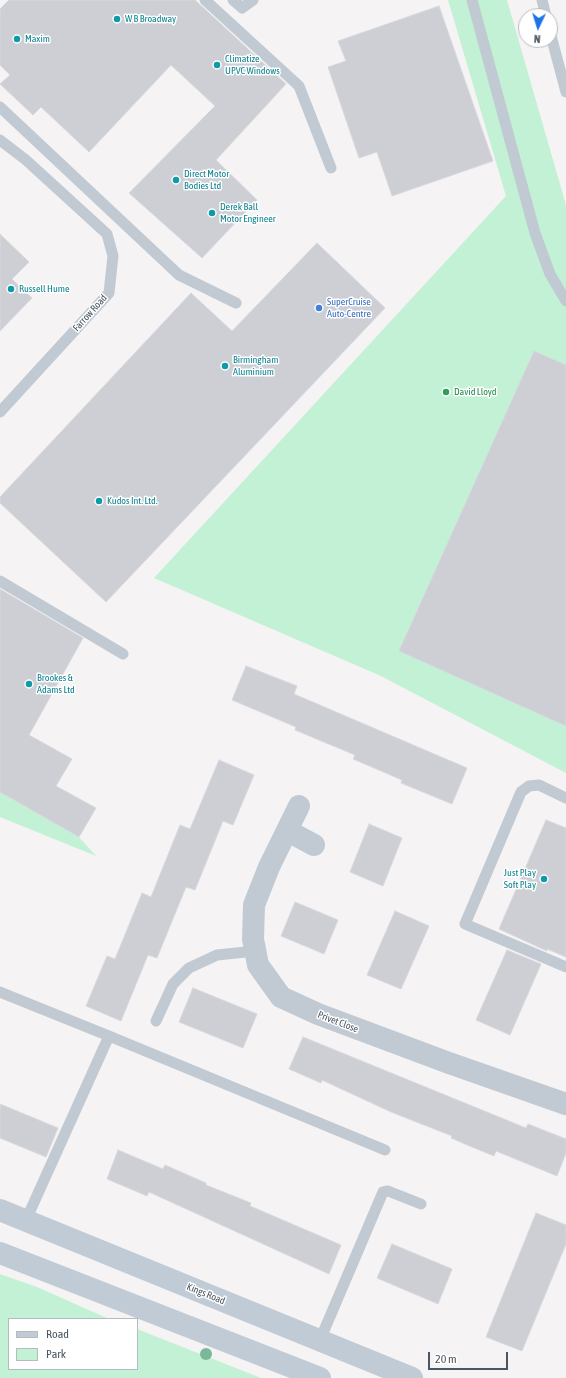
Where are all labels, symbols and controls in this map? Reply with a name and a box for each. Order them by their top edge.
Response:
north arrow [518,8,558,48]
place label: W B Broadway [125,13,176,25]
marker: W B Broadway [112,14,122,24]
place label: Maxim [25,33,50,45]
text: N [534,33,541,45]
marker: Maxim [12,34,22,44]
place label: Climatize UPVC Windows [225,53,280,76]
marker: Climatize UPVC Windows [212,60,222,70]
place label: Direct Motor Bodies Ltd [184,168,229,192]
marker: Direct Motor Bodies Ltd [171,175,181,185]
place label: Derek Ball Motor Engineer [220,201,276,224]
marker: Derek Ball Motor Engineer [207,208,217,218]
place label: Russell Hume [19,283,69,295]
marker: Russell Hume [6,284,16,294]
street label: Farrow Road [70,292,110,334]
place label: SuperCruise Auto-Centre [327,296,371,320]
marker: SuperCruise Auto-Centre [314,303,324,313]
place label: Birmingham Aluminium [233,354,278,378]
marker: Birmingham Aluminium [220,361,230,371]
place label: David Lloyd [454,386,497,398]
marker: David Lloyd [441,387,451,397]
place label: Kudos Int. Ltd. [107,495,158,507]
marker: Kudos Int. Ltd. [94,496,104,506]
place label: Brookes & Adams Ltd [37,672,75,696]
marker: Brookes & Adams Ltd [24,679,34,689]
place label: Just Play Soft Play [504,867,536,890]
marker: Just Play Soft Play [539,874,549,884]
street label: Privet Close [316,1009,360,1035]
street label: Kings Road [185,1281,227,1307]
legend [8,1318,138,1370]
text: Road [46,1327,69,1341]
scale bar [430,1344,510,1370]
text: Park [46,1347,66,1361]
text: 20 m [435,1352,457,1366]

